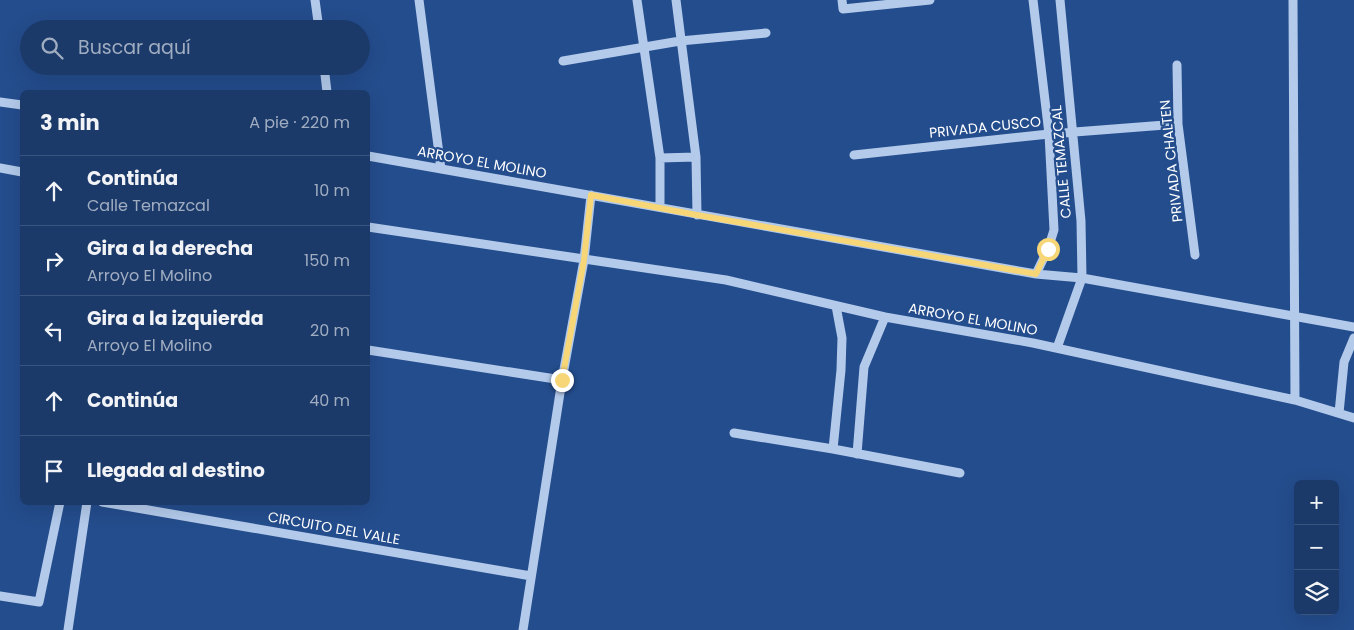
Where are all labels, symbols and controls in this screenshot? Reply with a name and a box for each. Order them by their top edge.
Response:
search box [20,20,370,75]
icon: search [38,34,66,62]
text: Buscar aquí [78,34,191,61]
street label: PRIVADA CHALTEN [1155,99,1187,223]
street label: CALLE TEMAZCAL [1046,105,1076,219]
text: 3 min [40,108,100,137]
text: A pie · 220 m [249,111,350,134]
street label: PRIVADA CUSCO [928,111,1042,143]
street label: ARROYO EL MOLINO [416,141,548,183]
text: Continúa [87,165,178,192]
icon: ahead [40,177,68,205]
text: 10 m [314,179,350,202]
text: Calle Temazcal [87,194,210,217]
text: Gira a la derecha [87,235,253,262]
route start [1037,238,1060,261]
icon: right [40,247,68,275]
text: 150 m [304,249,350,272]
text: Arroyo El Molino [87,264,212,287]
street label: ARROYO EL MOLINO [907,298,1039,340]
text: Gira a la izquierda [87,305,264,332]
icon: left [40,317,68,345]
text: 20 m [310,319,350,342]
text: Arroyo El Molino [87,334,212,357]
route end [551,369,574,392]
icon: ahead [40,387,68,415]
text: Continúa [87,387,178,414]
text: 40 m [309,389,350,412]
icon: arrive [40,457,68,485]
text: Llegada al destino [87,457,265,484]
map controls [1294,480,1339,615]
button: + [1294,480,1339,525]
street label: CIRCUITO DEL VALLE [266,507,402,549]
button: − [1294,525,1339,570]
button: layers [1294,570,1339,615]

